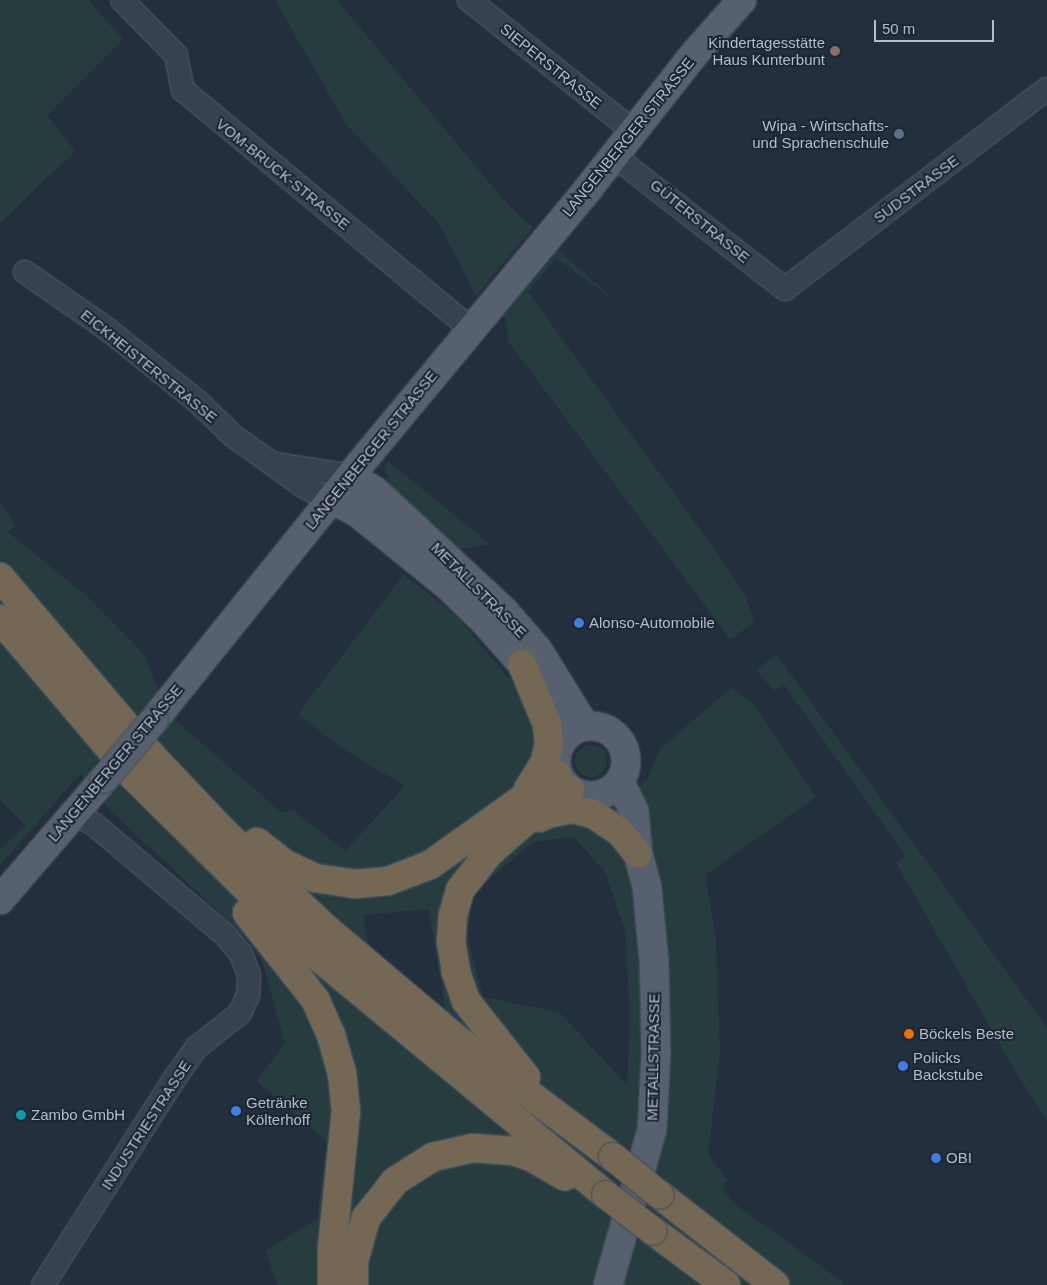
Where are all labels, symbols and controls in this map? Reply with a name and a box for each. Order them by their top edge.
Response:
scale bar [877,10,997,42]
street label: SIEPERSTRASSE [497,20,605,112]
text: 50 m [882,20,915,37]
place label: Kindertagesstätte Haus Kunterbunt [708,33,825,68]
marker: Kindertagesstätte Haus Kunterbunt [829,45,841,57]
street label: LANGENBERGER STRASSE [558,54,698,220]
street label: VOM-BRUCK-STRASSE [213,115,353,233]
place label: Wipa - Wirtschafts- und Sprachenschule [752,116,889,151]
marker: Wipa - Wirtschafts- und Sprachenschule [893,128,905,140]
street label: SÜDSTRASSE [870,151,962,227]
street label: GÜTERSTRASSE [647,175,753,267]
street label: EICKHEISTERSTRASSE [77,306,221,426]
street label: LANGENBERGER STRASSE [301,367,441,533]
street label: METALLSTRASSE [428,539,530,641]
place label: Alonso-Automobile [589,614,715,632]
marker: Alonso-Automobile [573,617,585,629]
street label: LANGENBERGER STRASSE [44,681,186,845]
street label: METALLSTRASSE [643,993,663,1121]
place label: Böckels Beste [919,1025,1014,1043]
marker: Böckels Beste [903,1028,915,1040]
place label: Policks Backstube [913,1048,983,1083]
street label: INDUSTRIESTRASSE [97,1057,195,1193]
marker: Policks Backstube [897,1060,909,1072]
place label: Getränke Költerhoff [246,1093,310,1128]
marker: Getränke Költerhoff [230,1105,242,1117]
place label: Zambo GmbH [31,1106,125,1124]
marker: Zambo GmbH [15,1109,27,1121]
place label: OBI [946,1149,972,1167]
marker: OBI [930,1152,942,1164]

